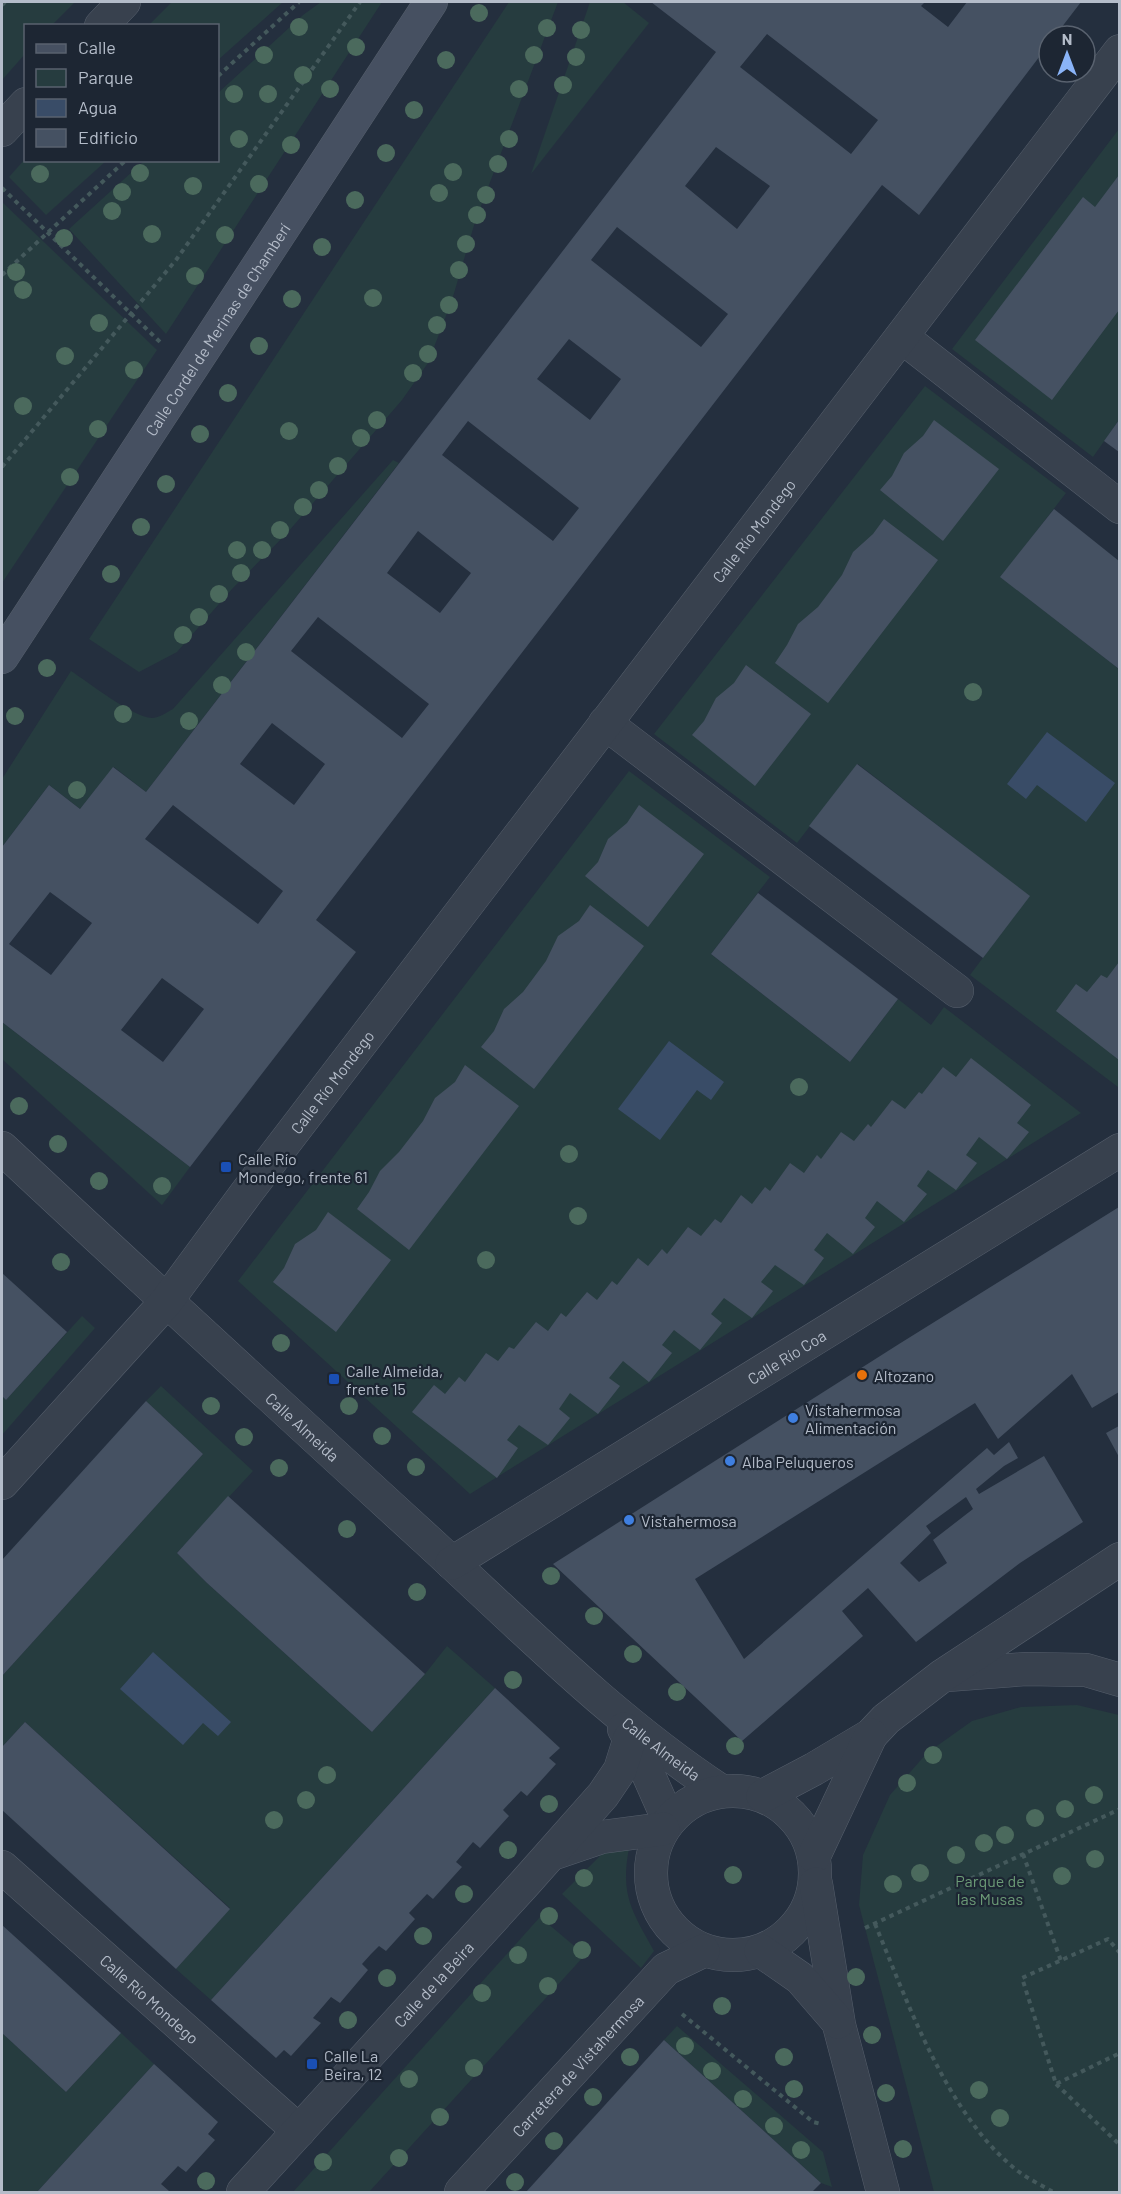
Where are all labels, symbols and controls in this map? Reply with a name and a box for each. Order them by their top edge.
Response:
legend [24,24,219,162]
north arrow [1037,24,1097,84]
text: N [1062,29,1072,48]
text: Calle [78,36,116,58]
text: Parque [78,66,133,88]
text: Agua [78,96,117,118]
text: Edificio [78,126,138,148]
street label: Calle Cordel de Merinas de Chamberí [140,219,294,439]
street label: Calle Río Mondego [708,475,799,586]
street label: Calle Río Mondego [286,1026,377,1137]
place label: Calle Río Mondego, frente 61 [238,1149,368,1186]
marker: Calle Río Mondego, frente 61 [219,1160,233,1174]
street label: Calle Río Coa [744,1325,829,1388]
place label: Calle Almeida, frente 15 [346,1361,443,1398]
place label: Altozano [874,1366,934,1385]
marker: Altozano [855,1368,869,1382]
marker: Calle Almeida, frente 15 [327,1372,341,1386]
street label: Calle Almeida [262,1388,344,1465]
place label: Vistahermosa Alimentación [805,1400,901,1437]
marker: Vistahermosa Alimentación [786,1411,800,1425]
place label: Alba Peluqueros [742,1452,854,1471]
marker: Alba Peluqueros [723,1454,737,1468]
place label: Vistahermosa [641,1511,737,1530]
marker: Vistahermosa [622,1513,636,1527]
street label: Calle Almeida [619,1712,704,1784]
park label: Parque de las Musas [955,1871,1025,1908]
street label: Calle de la Beira [389,1937,477,2030]
street label: Calle Río Mondego [97,1950,203,2047]
street label: Carretera de Vistahermosa [508,1991,647,2140]
place label: Calle La Beira, 12 [324,2046,382,2083]
marker: Calle La Beira, 12 [305,2057,319,2071]

